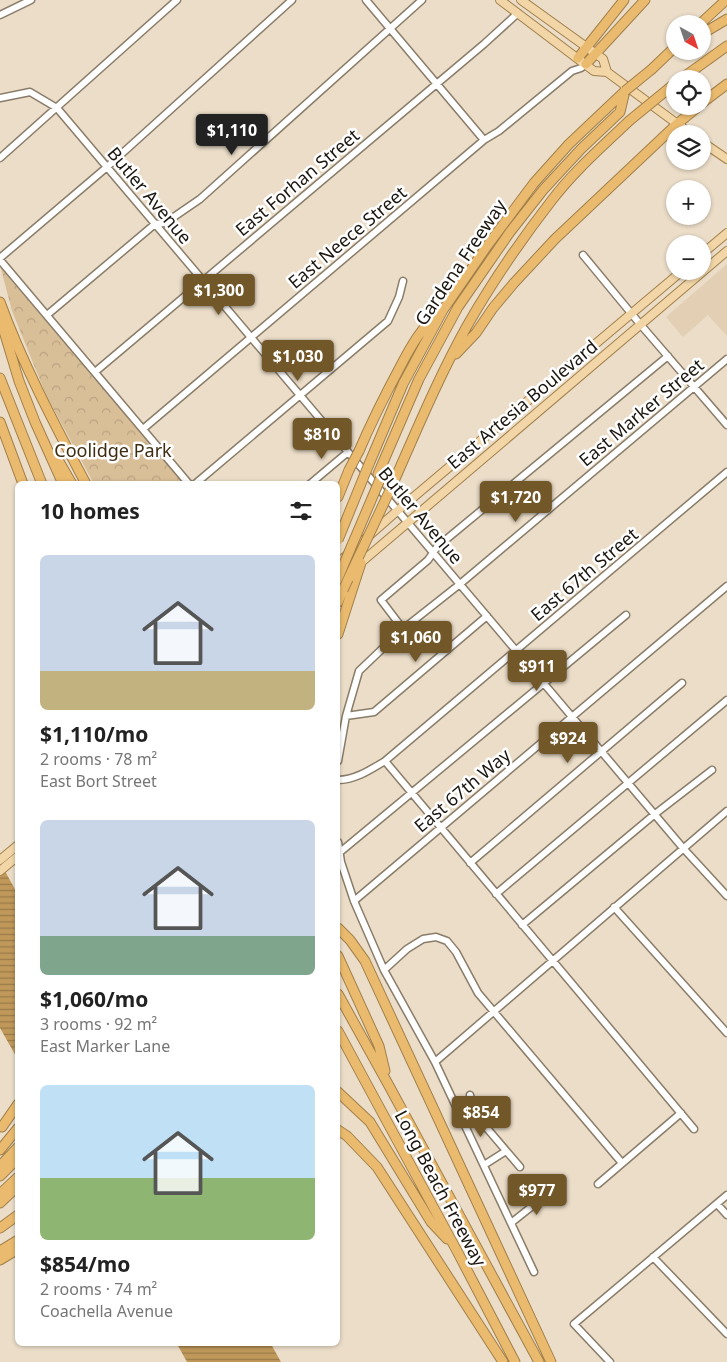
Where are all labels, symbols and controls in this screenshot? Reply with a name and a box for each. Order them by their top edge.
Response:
north arrow [666,15,711,60]
map controls [666,15,711,280]
button: locate [666,70,711,115]
pin: $1,110 [191,114,273,156]
text: $1,110 [207,119,257,141]
street label: East Forhan Street [230,123,364,241]
button: layers [666,125,711,170]
street label: Butler Avenue [102,142,198,248]
street label: East Neece Street [283,180,412,294]
button: + [666,180,711,225]
street label: Gardena Freeway [409,194,512,330]
button: − [666,235,711,280]
pin: $1,300 [178,274,260,316]
text: $1,300 [194,279,244,301]
street label: East Artesia Boulevard [442,334,602,474]
pin: $1,030 [257,340,339,382]
text: $1,030 [273,345,323,367]
street label: East Marker Street [574,352,709,471]
pin: $810 [292,418,352,460]
text: $810 [304,423,340,445]
park label: Coolidge Park [54,438,172,462]
street label: Butler Avenue [373,462,469,568]
pin: $1,720 [475,480,557,523]
text: $1,720 [491,486,541,508]
text: 10 homes [40,497,140,525]
icon: filters [287,497,315,525]
street label: East 67th Street [525,522,643,626]
icon: home [133,588,223,678]
pin: $1,060 [375,620,457,663]
text: $1,060 [391,626,441,648]
pin: $911 [507,650,567,692]
text: $911 [519,655,555,677]
text: $1,110/mo [40,720,148,748]
pin: $924 [538,722,598,764]
text: $924 [550,727,586,749]
street label: East 67th Way [409,742,516,837]
text: 2 rooms · 78 m² [40,748,157,770]
text: East Bort Street [40,770,157,792]
icon: home [133,853,223,943]
text: $1,060/mo [40,985,148,1013]
text: 3 rooms · 92 m² [40,1013,157,1035]
text: East Marker Lane [40,1035,170,1057]
pin: $854 [451,1096,511,1138]
text: $854 [463,1101,499,1123]
street label: Long Beach Freeway [390,1106,493,1271]
icon: home [133,1118,223,1208]
pin: $977 [507,1174,567,1216]
text: $977 [519,1179,555,1201]
text: $854/mo [40,1250,130,1278]
text: 2 rooms · 74 m² [40,1278,157,1300]
text: Coachella Avenue [40,1300,173,1322]

